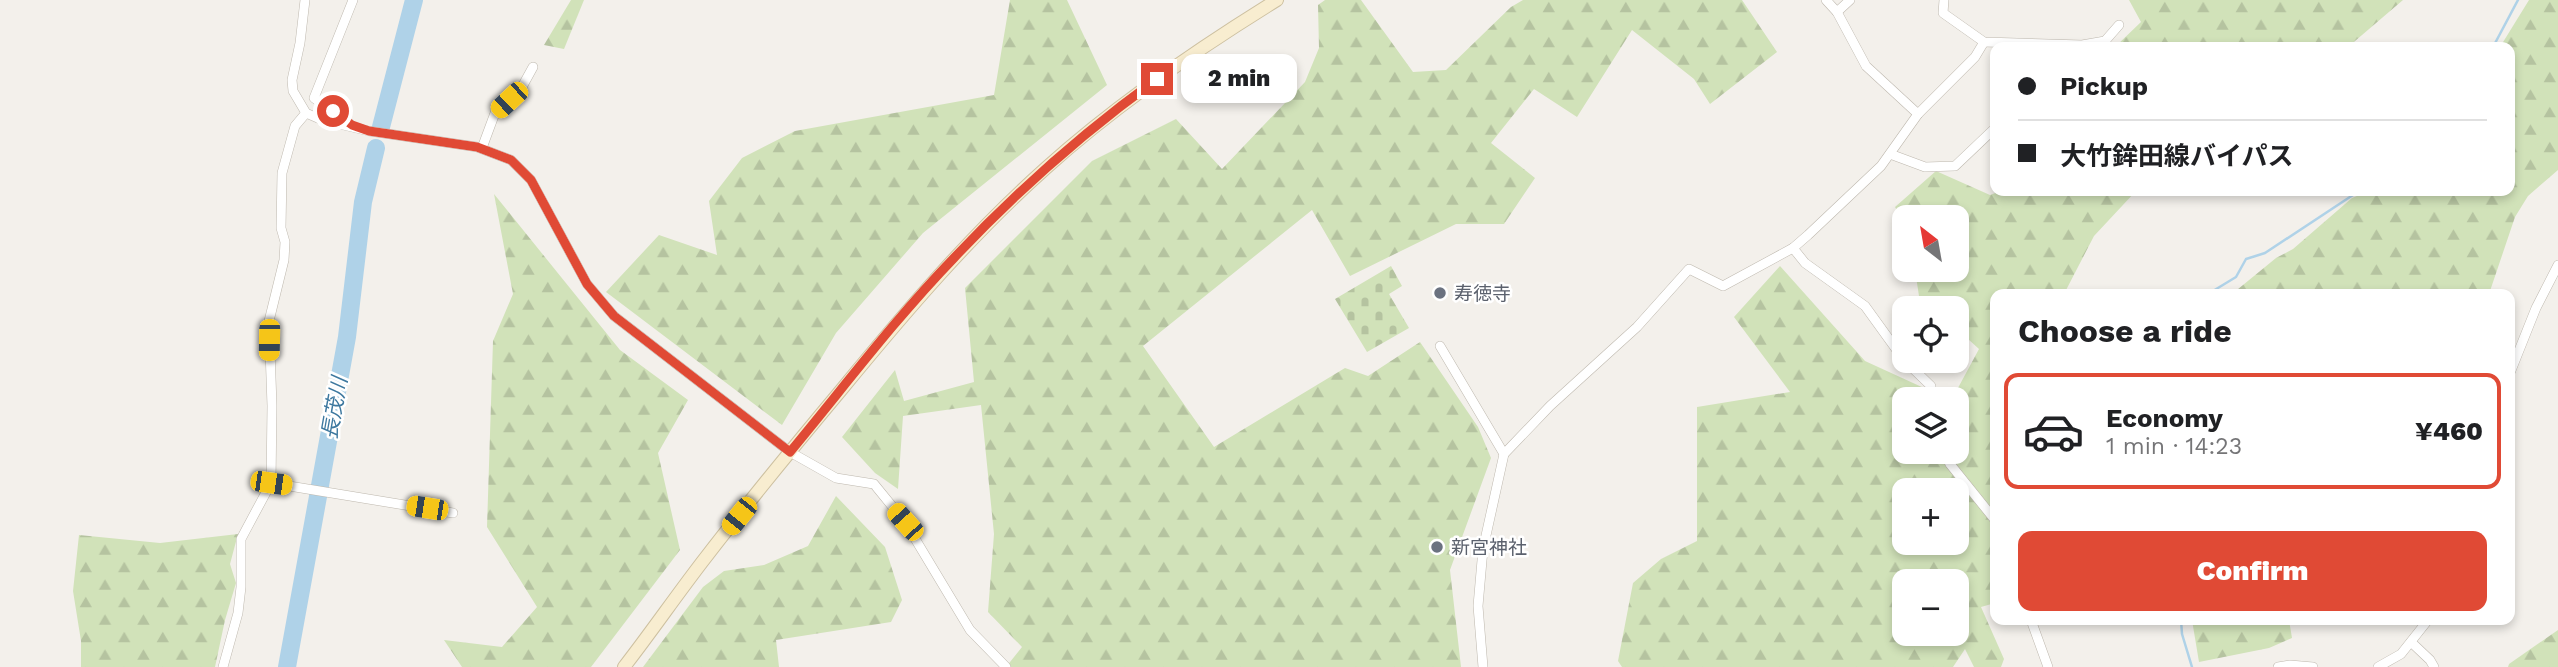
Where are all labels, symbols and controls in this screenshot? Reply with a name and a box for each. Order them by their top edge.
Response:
callout: 2 min [1182,55,1297,104]
route end [1141,63,1173,95]
text: 2 min [1208,65,1270,92]
text: Pickup [2060,71,2148,101]
car [487,78,532,122]
route start [317,95,349,127]
text: 大竹鉾田線バイパス [2060,141,2293,171]
north arrow [1892,205,1969,282]
map controls [1892,205,1969,646]
place label: 寿徳寺 [1454,282,1511,305]
marker: 寿徳寺 [1432,285,1448,301]
button: locate [1892,296,1969,373]
text: Choose a ride [2018,312,2232,350]
car [259,319,280,361]
water label: 長茂川 [316,373,352,441]
button: layers [1892,387,1969,464]
icon: car [2022,400,2085,463]
text: Economy [2106,403,2223,433]
text: ¥460 [2415,416,2483,446]
text: 1 min · 14:23 [2106,433,2242,460]
car [249,470,294,496]
button: + [1892,478,1969,555]
car [718,493,761,539]
car [405,494,450,522]
car [884,499,927,545]
button: Confirm [2018,531,2487,611]
place label: 新宮神社 [1451,536,1527,559]
marker: 新宮神社 [1429,539,1445,555]
button: − [1892,569,1969,646]

